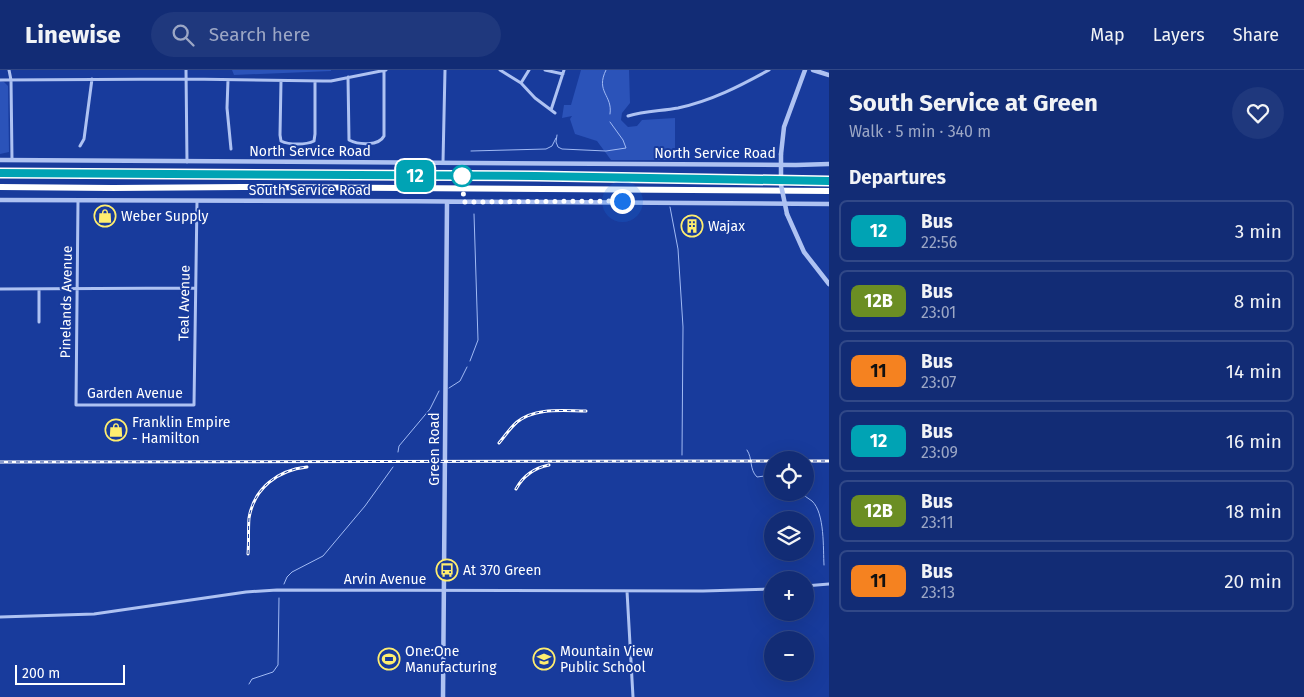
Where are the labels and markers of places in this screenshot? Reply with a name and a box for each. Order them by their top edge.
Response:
unlabelled marker [451,165,473,187]
shop icon: Weber Supply [93,204,117,228]
place label: Weber Supply [121,208,208,225]
building icon: Wajax [680,214,704,238]
place label: Wajax [708,218,745,235]
place label: Franklin Empire - Hamilton [132,414,230,447]
shop icon: Franklin Empire - Hamilton [104,418,128,442]
bus stop icon: At 370 Green [435,558,459,582]
place label: At 370 Green [463,562,542,579]
place label: One:One Manufacturing [405,643,497,676]
place label: Mountain View Public School [560,643,653,676]
sports icon: One:One Manufacturing [377,647,401,671]
school or university icon: Mountain View Public School [532,647,556,671]

